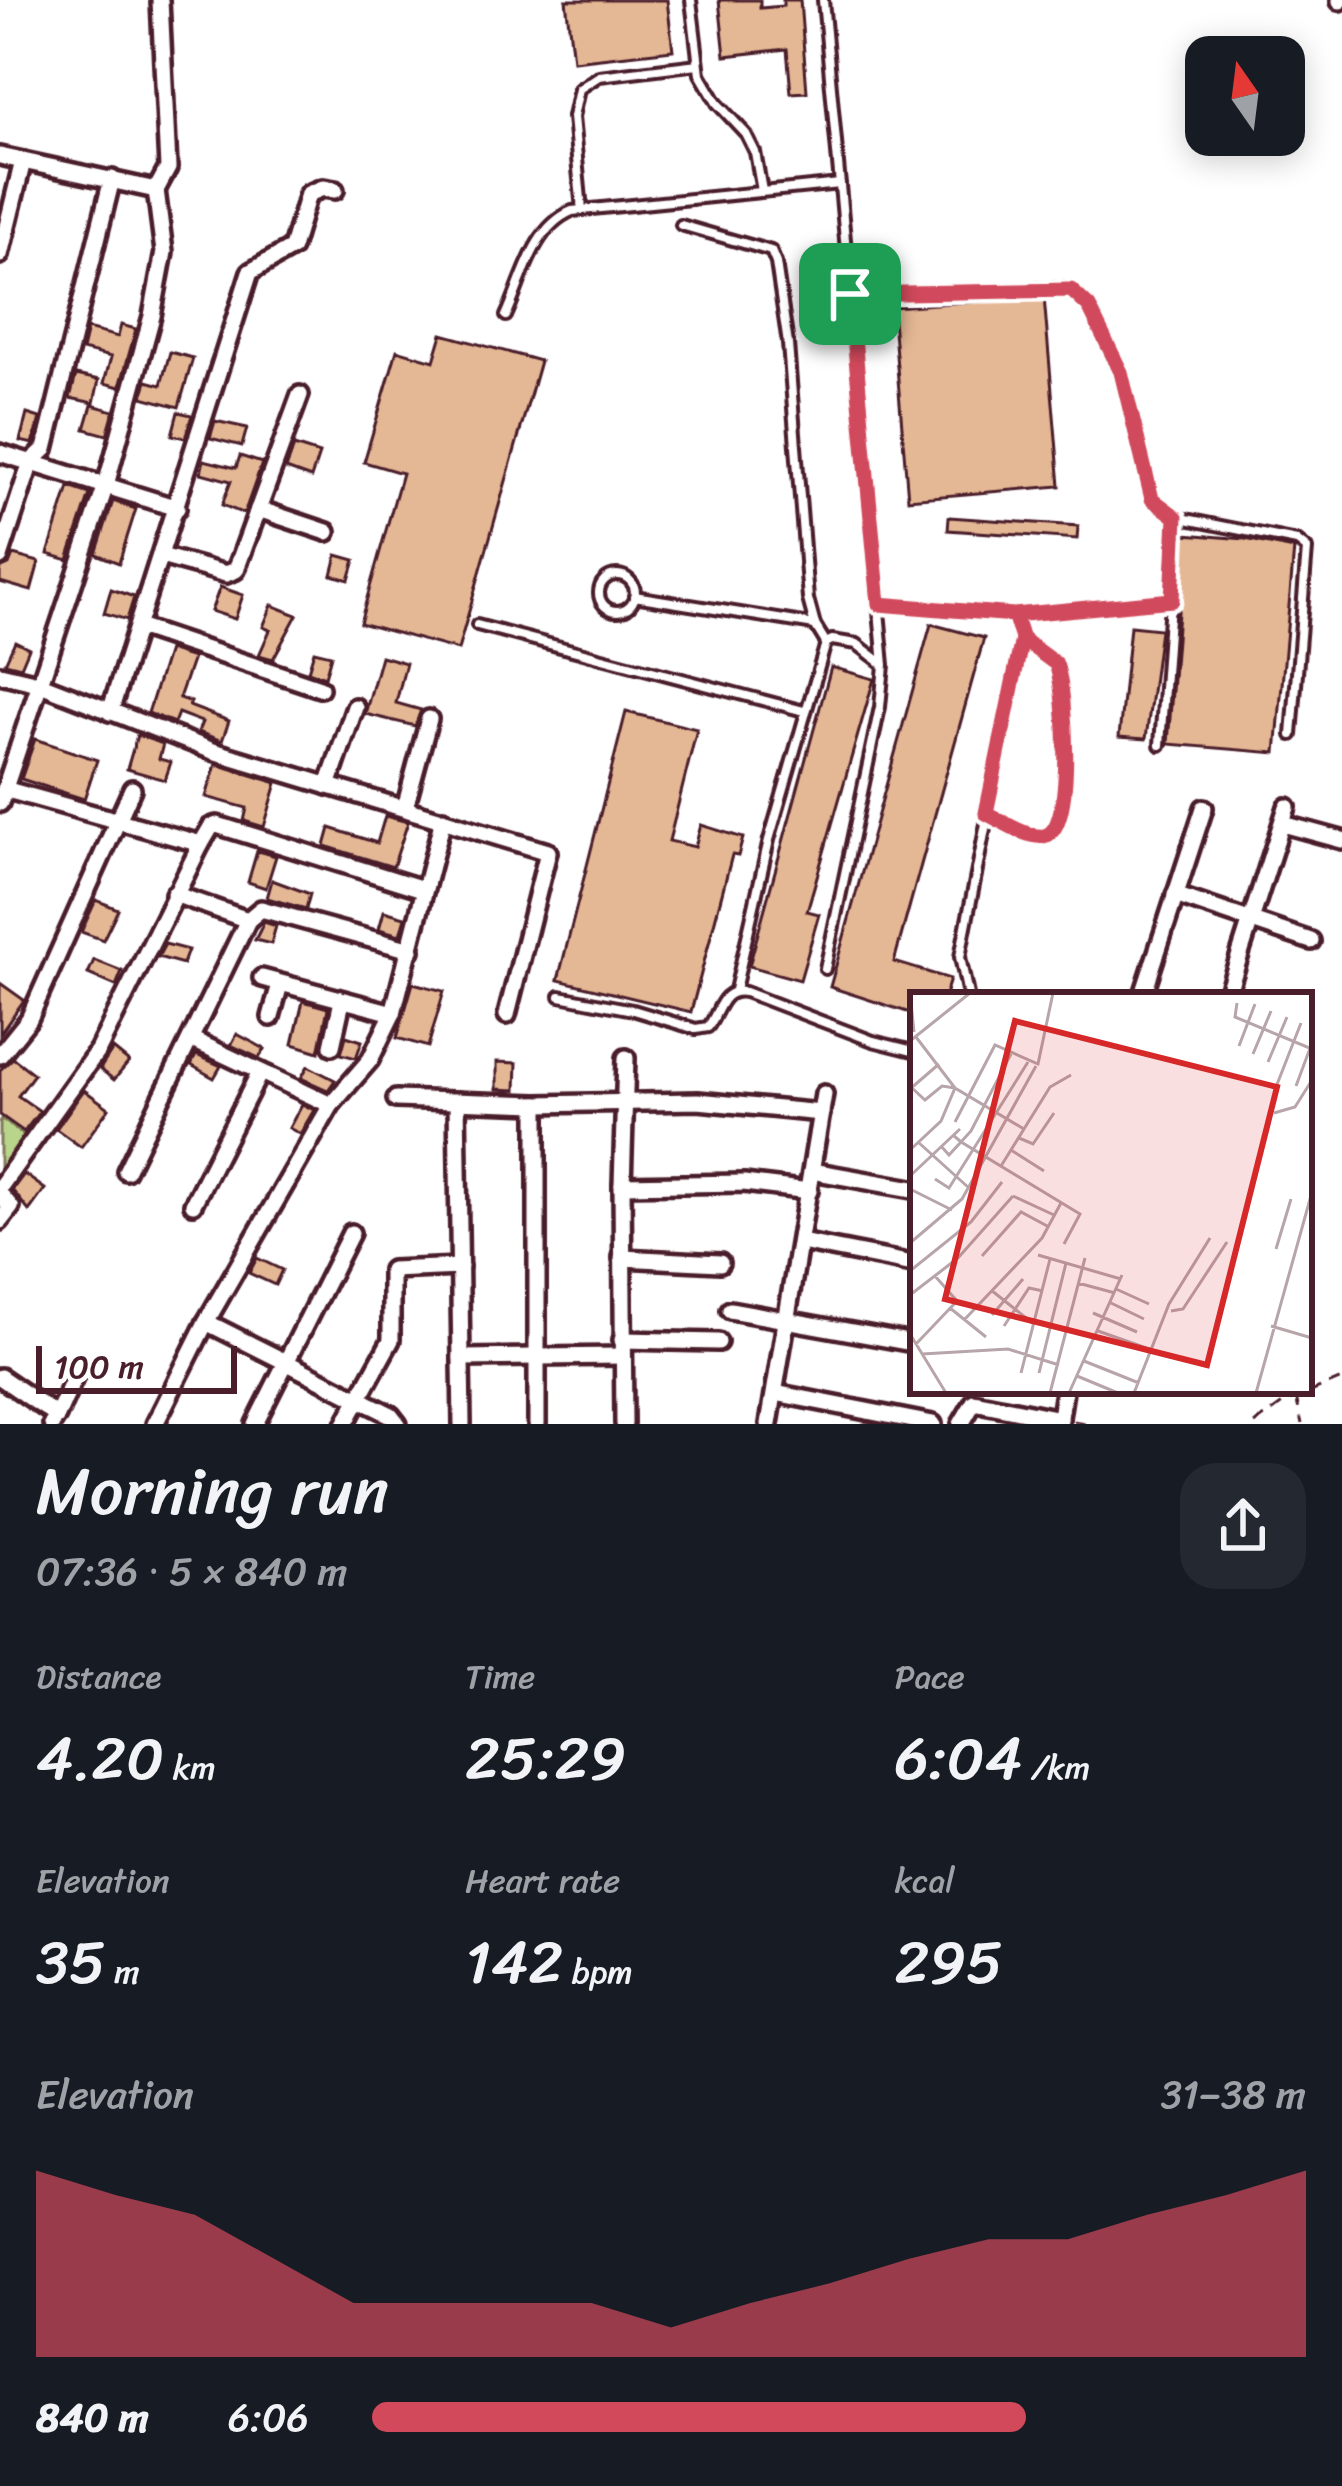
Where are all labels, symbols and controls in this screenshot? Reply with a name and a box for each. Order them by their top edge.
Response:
north arrow [1185,36,1305,156]
map controls [1185,36,1305,156]
pin [799,243,901,345]
icon: arrive [817,261,883,327]
inset map [910,992,1312,1394]
text: 100 m [54,1338,144,1396]
scale bar [36,1340,237,1393]
text: Morning run [36,1433,389,1550]
button: share [1180,1463,1306,1589]
text: 07:36 · 5 × 840 m [36,1537,347,1606]
text: Distance [36,1648,161,1706]
text: Time [465,1648,535,1706]
text: Pace [895,1648,965,1706]
text: 4.20 [36,1706,164,1812]
text: 25:29 [465,1706,626,1812]
text: 6:04 [895,1706,1022,1812]
text: km [164,1739,216,1797]
text: /km [1022,1739,1090,1797]
text: Elevation [36,1852,170,1910]
text: Heart rate [465,1852,620,1910]
text: kcal [895,1852,955,1910]
text: 35 [36,1910,106,2016]
text: 142 [465,1910,563,2016]
text: 295 [895,1910,1003,2016]
text: m [106,1943,140,2001]
text: bpm [563,1943,633,2001]
text: Elevation [36,2060,194,2129]
text: 31–38 m [1161,2060,1306,2129]
text: 840 m [36,2383,149,2452]
text: 6:06 [228,2383,309,2452]

